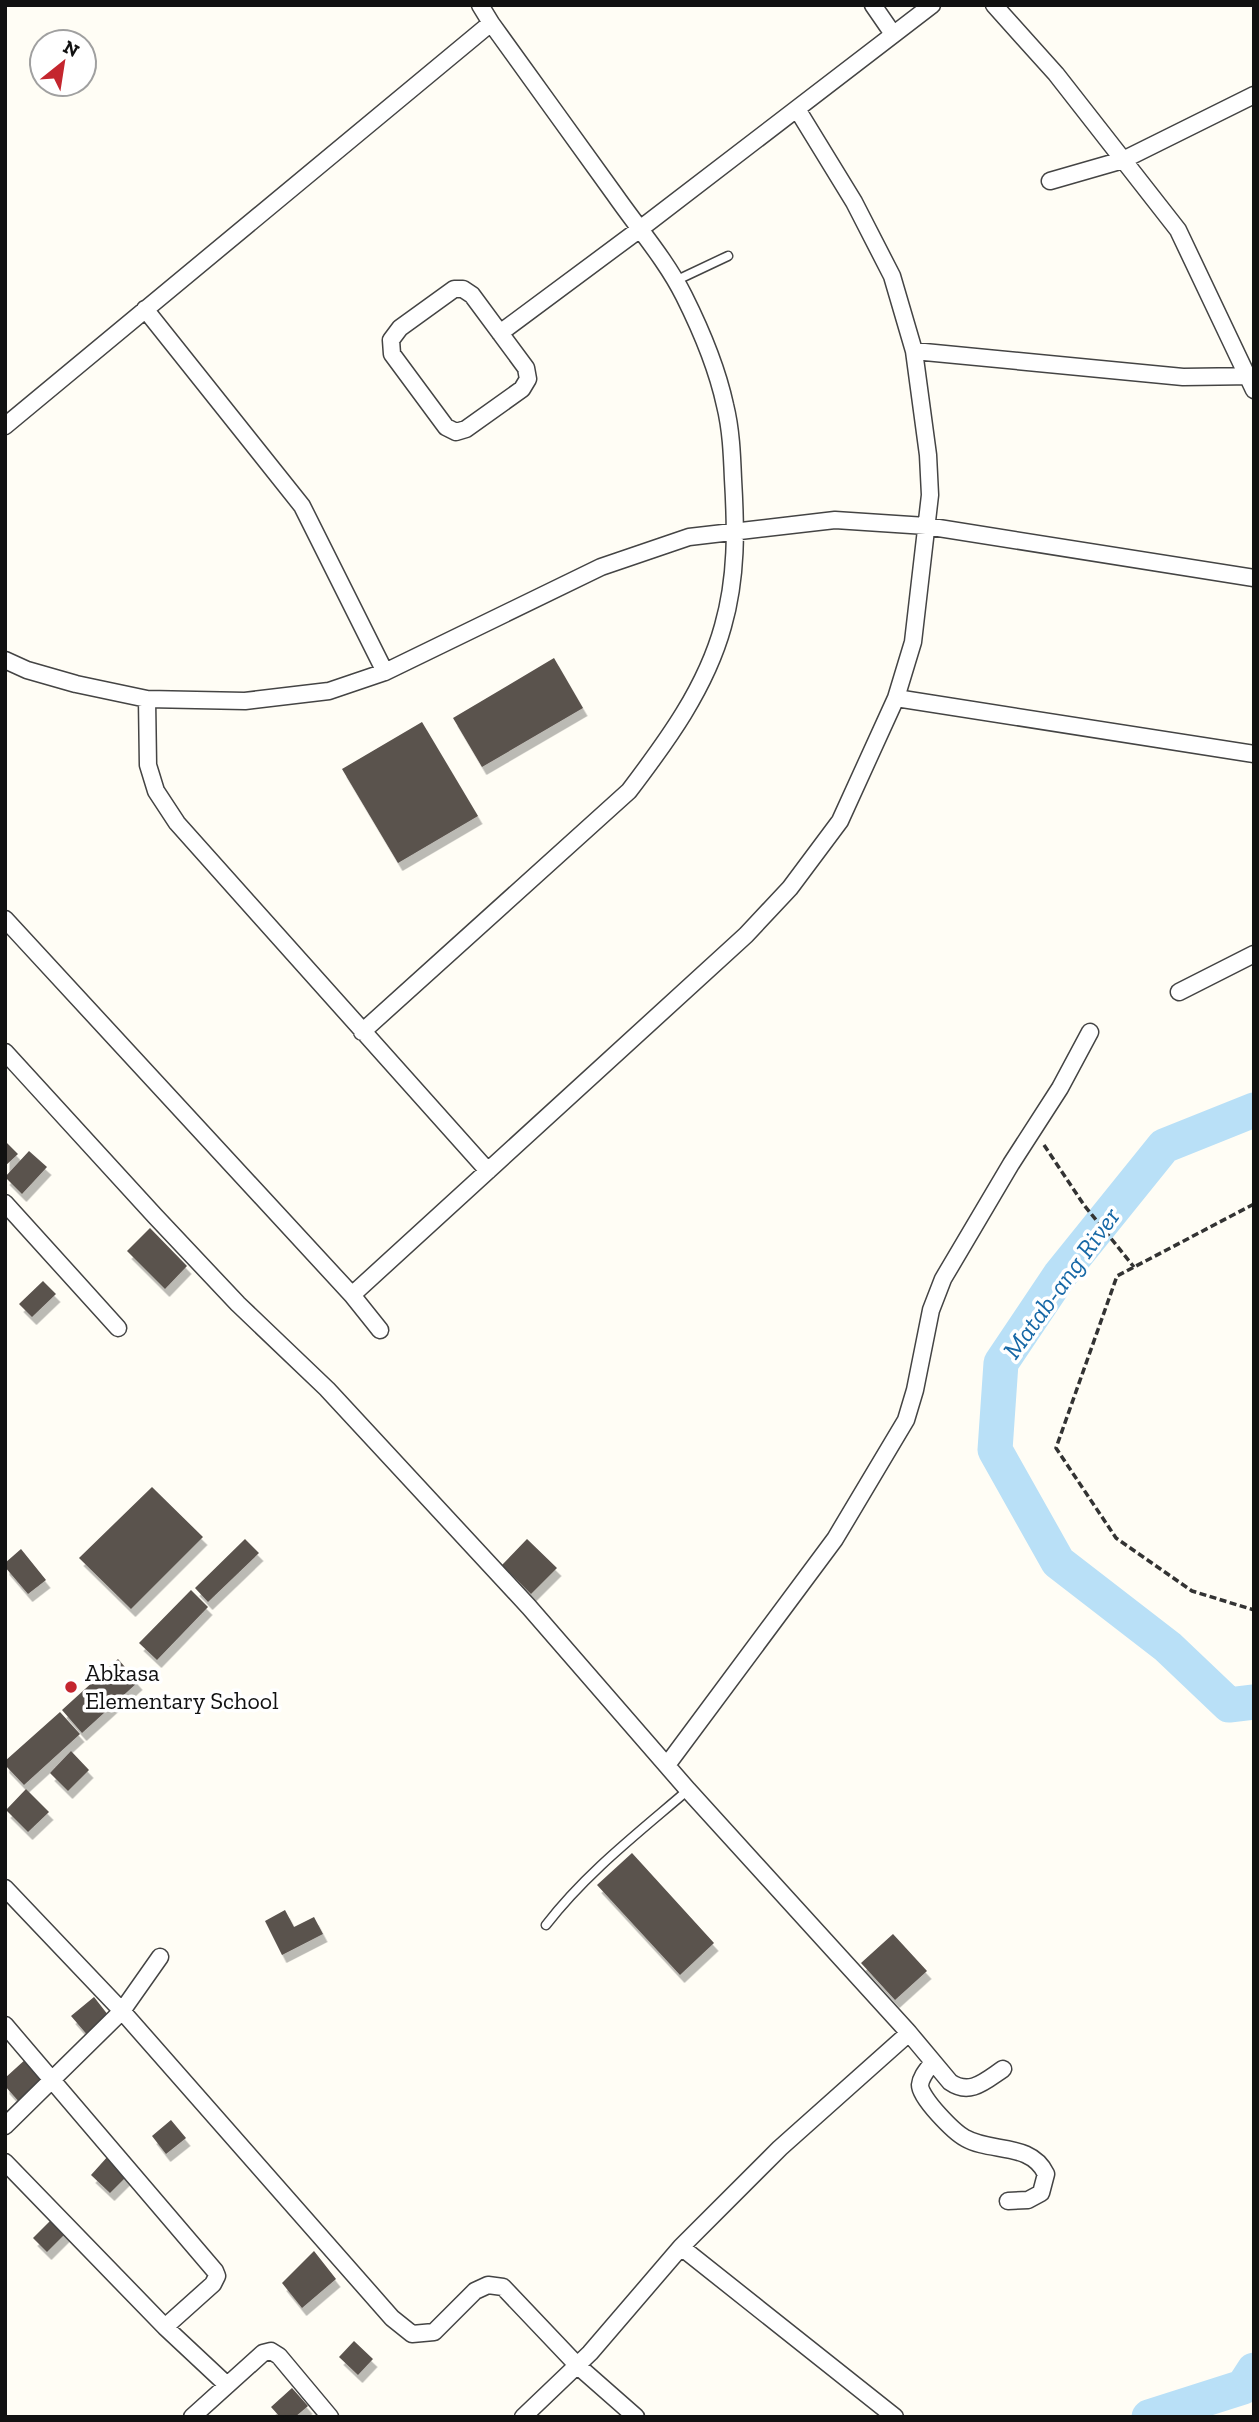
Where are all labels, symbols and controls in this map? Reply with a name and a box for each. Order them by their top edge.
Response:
north arrow [28,28,98,98]
text: N [59,35,83,62]
water label: Matab-ang River [995,1201,1127,1365]
place label: Abkasa Elementary School [85,1658,279,1715]
marker: Abkasa Elementary School [63,1679,79,1695]

